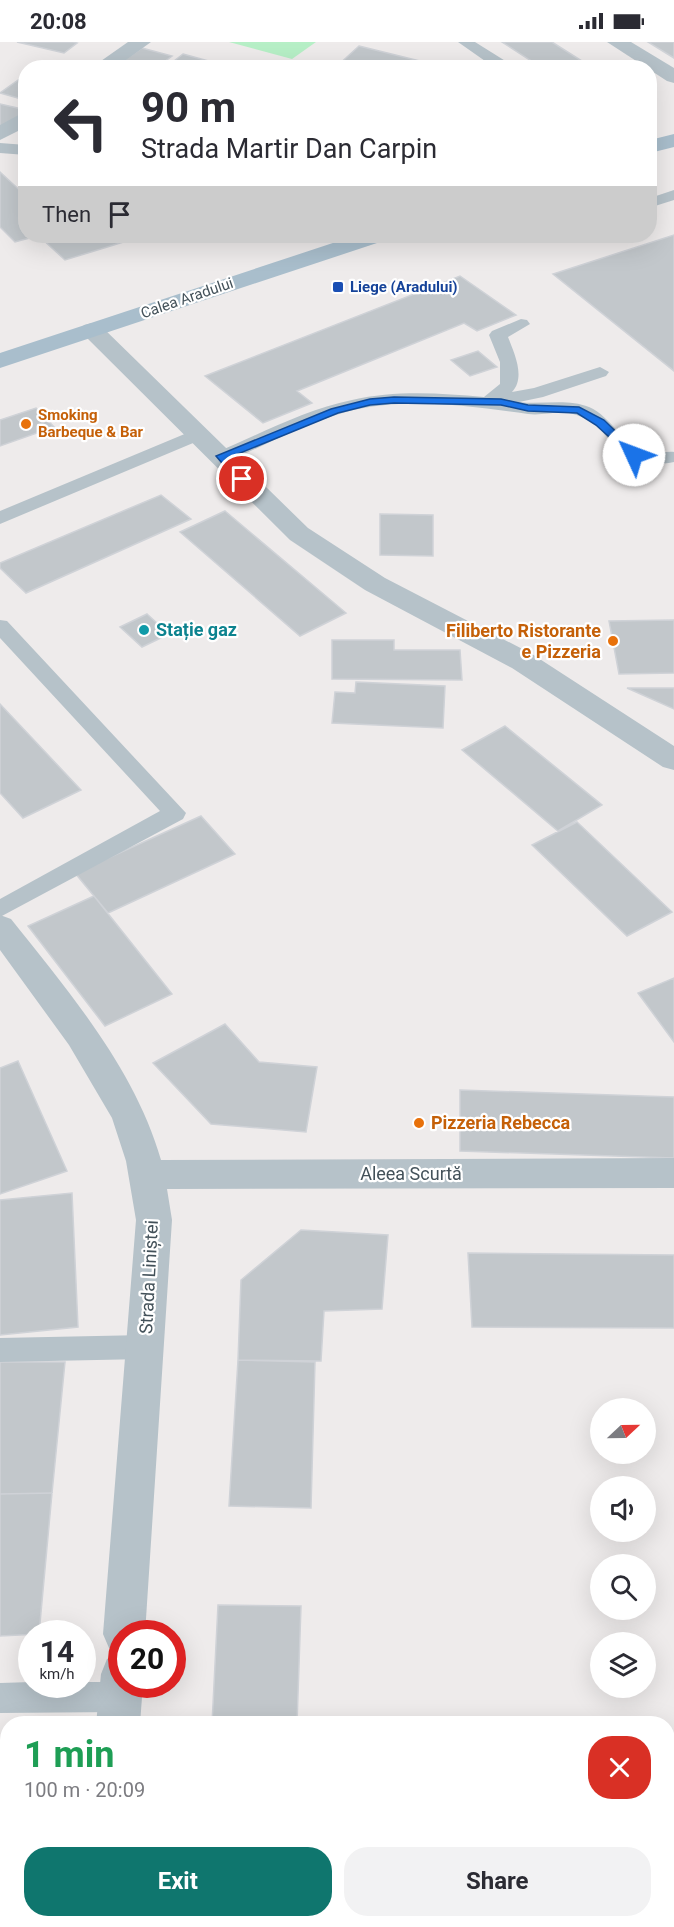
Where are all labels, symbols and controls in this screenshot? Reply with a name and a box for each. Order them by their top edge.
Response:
text: 20:08 [30,9,87,34]
text: 90 m [141,83,236,132]
icon: left [42,84,120,162]
text: Strada Martir Dan Carpin [141,133,437,165]
icon: arrive [103,198,136,231]
text: Then [42,202,91,227]
street label: Calea Aradului [138,274,236,322]
place label: Liege (Aradului) [350,278,458,296]
marker: Liege (Aradului) [331,280,345,294]
place label: Smoking Barbeque & Bar [38,406,144,441]
marker: Smoking Barbeque & Bar [19,417,33,431]
position arrow [602,423,666,487]
pin [216,453,267,504]
icon: arrive [225,462,258,495]
place label: Stație gaz [156,619,237,641]
place label: Filiberto Ristorante e Pizzeria [446,620,601,662]
marker: Stație gaz [137,623,151,637]
marker: Filiberto Ristorante e Pizzeria [606,634,620,648]
place label: Pizzeria Rebecca [431,1112,571,1133]
marker: Pizzeria Rebecca [412,1116,426,1130]
street label: Aleea Scurtă [360,1163,462,1184]
street label: Strada Liniștei [135,1219,163,1335]
north arrow [590,1398,656,1464]
map controls [590,1398,656,1698]
button: sound [590,1476,656,1542]
button: search [590,1554,656,1620]
speed limit sign: 20 [108,1620,186,1698]
button: layers [590,1632,656,1698]
text: 14 [40,1634,74,1669]
text: km/h [39,1665,75,1683]
text: 1 min [24,1734,115,1776]
button: close [588,1736,651,1799]
text: 100 m · 20:09 [24,1778,145,1802]
button: Exit [24,1847,332,1916]
button: Share [344,1847,651,1916]

